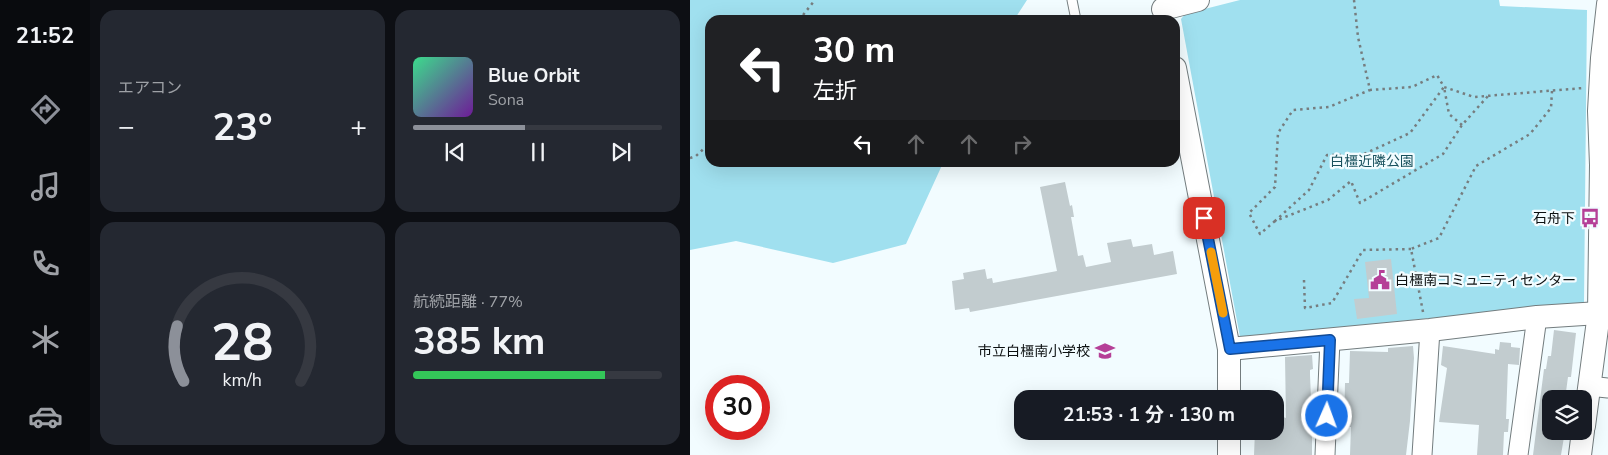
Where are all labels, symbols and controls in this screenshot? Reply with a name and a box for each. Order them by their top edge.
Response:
text: 21:52 [16,21,74,51]
text: 30 m [813,27,895,74]
icon: left [730,35,795,100]
text: Blue Orbit [488,63,579,89]
text: 左折 [813,76,857,106]
text: エアコン [118,77,182,99]
text: Sona [488,89,524,111]
icon: directions [28,92,63,127]
text: 23° [212,102,273,153]
text: − [118,108,135,146]
text: + [350,108,367,146]
icon: left [849,130,877,158]
icon: ahead [902,130,930,158]
icon: ahead [955,130,983,158]
icon: right [1008,130,1036,158]
icon: previous [441,138,469,166]
icon: pause [524,138,552,166]
icon: next [607,138,635,166]
park label: 白橿近隣公園 [1330,152,1414,171]
icon: music [28,169,63,204]
pin [1183,197,1225,239]
icon: arrive [1190,204,1218,232]
bus stop icon: 石舟下 [1579,207,1601,229]
place label: 石舟下 [1533,209,1575,228]
icon: phone [28,246,63,281]
public building icon: 白橿南コミュニティセンター [1369,269,1391,291]
place label: 白橿南コミュニティセンター [1395,271,1576,290]
text: 航続距離 · 77% [413,291,523,313]
text: 28 [211,307,274,378]
text: 385 km [413,316,545,367]
icon: climate [28,322,63,357]
school or university icon: 市立白橿南小学校 [1094,340,1116,362]
place label: 市立白橿南小学校 [978,342,1090,361]
text: km/h [223,368,262,392]
speed limit sign: 30 [705,375,770,440]
position arrow [1300,389,1352,441]
map controls [1542,390,1592,440]
button: layers [1542,390,1592,440]
icon: car [28,399,63,434]
text: 21:53 · 1 分 · 130 m [1063,402,1235,428]

